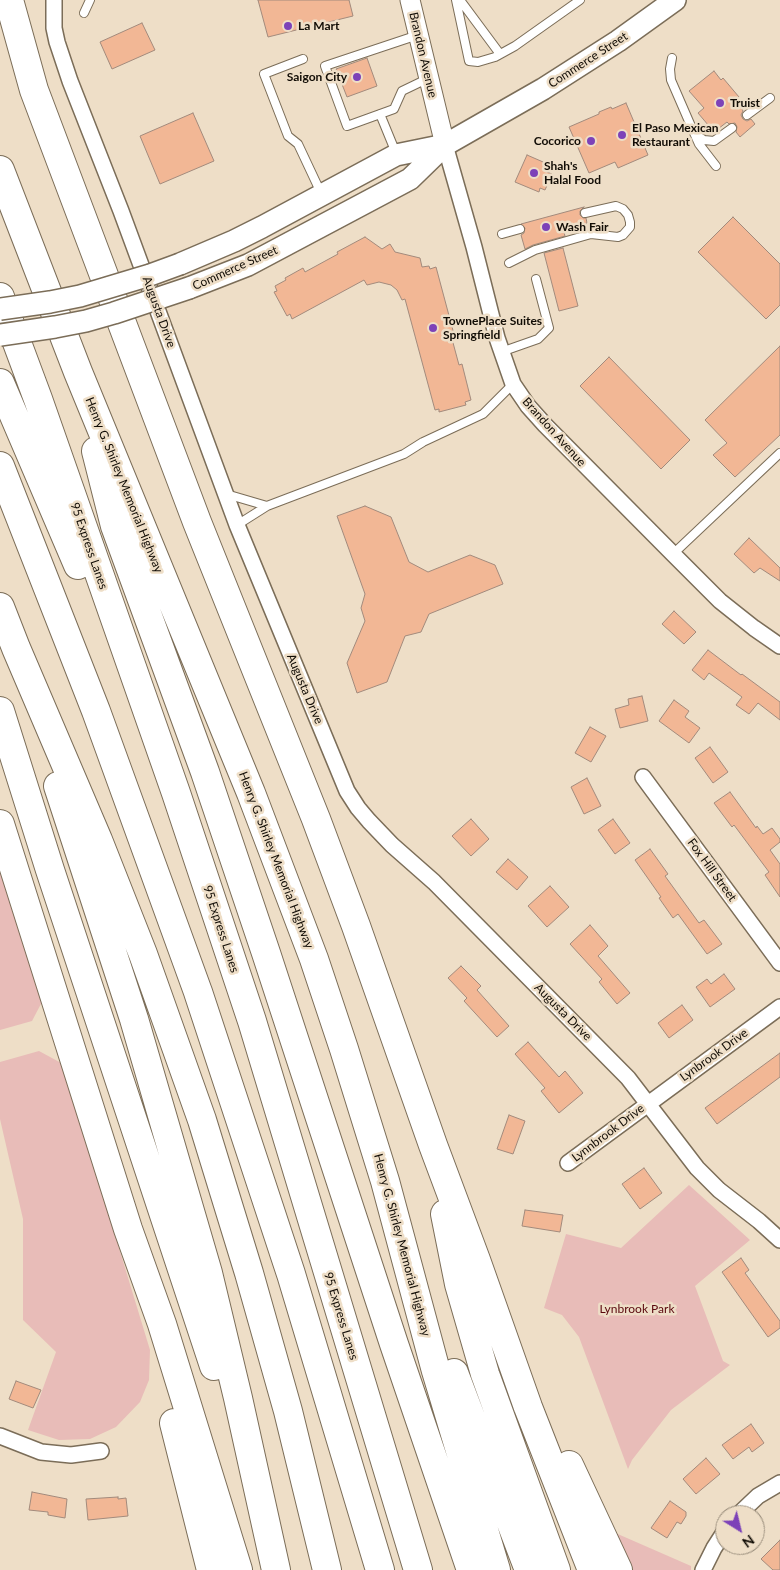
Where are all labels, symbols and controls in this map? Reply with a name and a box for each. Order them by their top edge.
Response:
street label: Brandon Avenue [406,11,440,99]
place label: La Mart [298,19,339,33]
marker: La Mart [282,20,294,32]
street label: Commerce Street [546,29,630,91]
place label: Saigon City [287,70,347,84]
marker: Saigon City [351,71,363,83]
place label: Truist [730,96,760,110]
marker: Truist [714,97,726,109]
place label: El Paso Mexican Restaurant [632,121,719,149]
marker: El Paso Mexican Restaurant [616,129,628,141]
place label: Cocorico [534,134,581,148]
marker: Cocorico [585,135,597,147]
place label: Shah's Halal Food [544,159,601,187]
marker: Shah's Halal Food [528,167,540,179]
place label: Wash Fair [556,220,609,234]
marker: Wash Fair [540,221,552,233]
street label: Commerce Street [190,243,280,293]
street label: Augusta Drive [139,274,179,350]
place label: TownePlace Suites Springfield [443,314,542,342]
marker: TownePlace Suites Springfield [427,322,439,334]
street label: Henry G. Shirley Memorial Highway [82,395,166,575]
street label: Brandon Avenue [519,395,589,469]
street label: 95 Express Lanes [67,501,111,591]
street label: Augusta Drive [284,652,326,726]
street label: Henry G. Shirley Memorial Highway [236,770,316,950]
street label: Fox Hill Street [684,836,740,904]
street label: 95 Express Lanes [200,884,242,974]
street label: Augusta Drive [531,980,595,1044]
street label: Lynbrook Drive [677,1026,751,1084]
street label: Lynnbrook Drive [569,1101,647,1165]
street label: Henry G. Shirley Memorial Highway [371,1152,433,1338]
street label: 95 Express Lanes [321,1270,361,1362]
park label: Lynbrook Park [600,1302,674,1316]
north arrow [715,1505,765,1555]
text: N [739,1532,758,1552]

